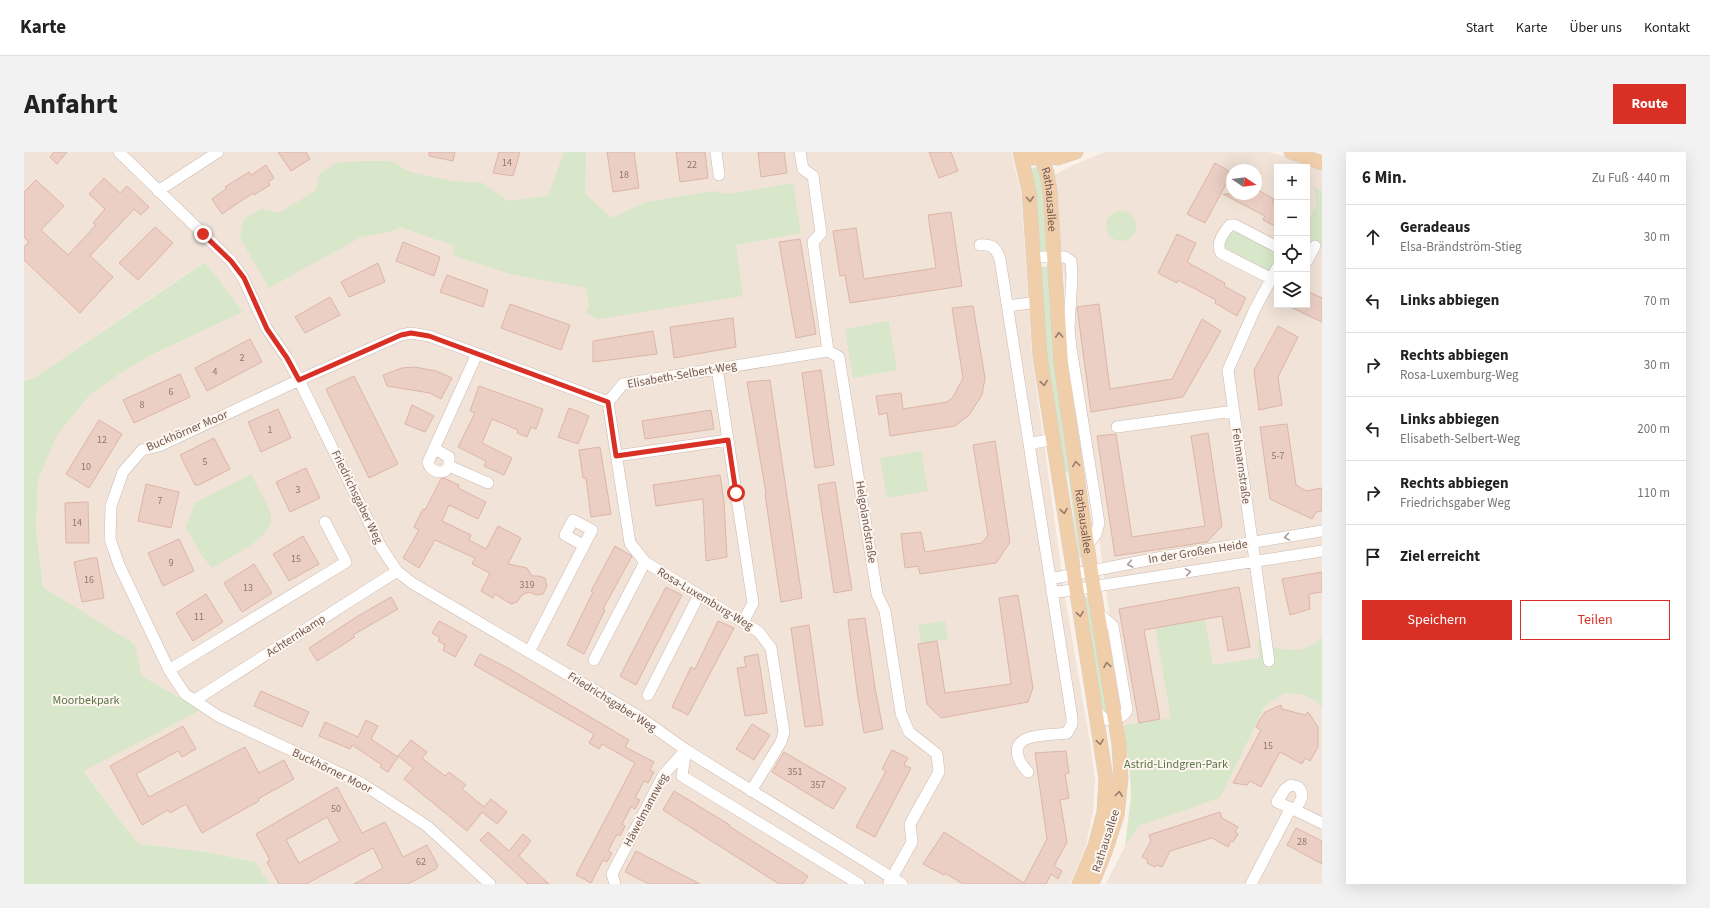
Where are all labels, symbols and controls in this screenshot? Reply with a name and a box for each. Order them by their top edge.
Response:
text: Karte [20,14,66,41]
text: Start [1466,18,1494,38]
text: Karte [1516,18,1547,38]
text: Über uns [1569,18,1622,38]
text: Kontakt [1644,18,1690,38]
text: Anfahrt [24,84,118,124]
button: Route [1613,84,1686,124]
house number: 14 [502,156,512,170]
house number: 22 [687,158,697,172]
street label: Rathausallee [1037,164,1061,232]
north arrow [1226,164,1262,200]
map controls [1274,164,1310,308]
button: + [1274,164,1310,200]
text: 6 Min. [1362,166,1407,190]
house number: 18 [619,168,629,182]
text: Zu Fuß · 440 m [1592,169,1670,187]
one-way arrow [1025,196,1034,202]
button: − [1274,200,1310,236]
text: Geradeaus [1400,217,1470,238]
route end [194,225,212,243]
icon: ahead [1362,226,1384,248]
text: 30 m [1644,228,1670,246]
button: locate [1274,236,1310,272]
text: Elsa-Brändström-Stieg [1400,238,1522,256]
button: layers [1274,272,1310,308]
icon: left [1362,290,1384,312]
text: Links abbiegen [1400,290,1499,311]
text: 70 m [1644,292,1670,310]
one-way arrow [1054,332,1063,338]
text: Rechts abbiegen [1400,345,1509,366]
house number: 2 [240,351,245,365]
icon: right [1362,354,1384,376]
text: 30 m [1644,356,1670,374]
street label: Elisabeth-Selbert-Weg [626,357,738,393]
house number: 4 [213,365,218,379]
text: Rosa-Luxemburg-Weg [1400,366,1519,384]
one-way arrow [1039,380,1048,386]
house number: 6 [169,385,174,399]
house number: 8 [140,398,145,412]
street label: Buckhörner Moor [144,406,231,456]
text: Links abbiegen [1400,409,1499,430]
icon: left [1362,418,1384,440]
text: 200 m [1637,420,1670,438]
house number: 1 [268,423,273,437]
street label: Fehmarnstraße [1227,427,1255,505]
text: Elisabeth-Selbert-Weg [1400,430,1520,448]
house number: 12 [97,433,107,447]
street label: Friedrichsgaber Weg [327,447,387,547]
house number: 5-7 [1271,449,1285,463]
house number: 5 [203,455,208,469]
house number: 10 [81,460,91,474]
one-way arrow [1072,461,1081,467]
text: Rechts abbiegen [1400,473,1509,494]
street label: Helgolandstraße [851,480,881,564]
icon: right [1362,482,1384,504]
house number: 3 [296,483,301,497]
route start [727,484,745,502]
text: 110 m [1637,484,1670,502]
street label: Rathausallee [1071,488,1097,555]
house number: 7 [158,494,163,508]
text: Friedrichsgaber Weg [1400,494,1510,512]
one-way arrow [1059,508,1068,514]
house number: 14 [72,516,82,530]
one-way arrow [1284,532,1290,541]
street label: In der Großen Heide [1147,536,1249,568]
icon: arrive [1362,546,1384,568]
text: Ziel erreicht [1400,546,1480,567]
house number: 15 [291,552,301,566]
house number: 9 [169,556,174,570]
one-way arrow [1127,559,1134,567]
street label: Rosa-Luxemburg-Weg [654,564,756,634]
one-way arrow [1185,568,1191,577]
house number: 16 [84,573,94,587]
house number: 319 [520,578,534,592]
house number: 13 [243,581,253,595]
button: Speichern [1362,600,1512,640]
button: Teilen [1520,600,1670,640]
house number: 11 [194,610,204,624]
street label: Achternkamp [263,610,329,662]
one-way arrow [1075,611,1084,617]
one-way arrow [1103,662,1112,668]
street label: Friedrichsgaber Weg [564,668,660,736]
park label: Moorbekpark [52,692,120,709]
one-way arrow [1095,739,1104,745]
house number: 15 [1263,739,1273,753]
street label: Buckhörner Moor [289,744,376,798]
park label: Astrid-Lindgren-Park [1124,756,1228,773]
house number: 351 [788,765,802,779]
street label: Häwelmannweg [619,770,673,850]
house number: 357 [811,778,825,792]
one-way arrow [1115,790,1124,797]
house number: 50 [331,802,341,816]
street label: Rathausallee [1088,807,1124,875]
house number: 28 [1297,835,1307,849]
house number: 62 [416,855,426,869]

